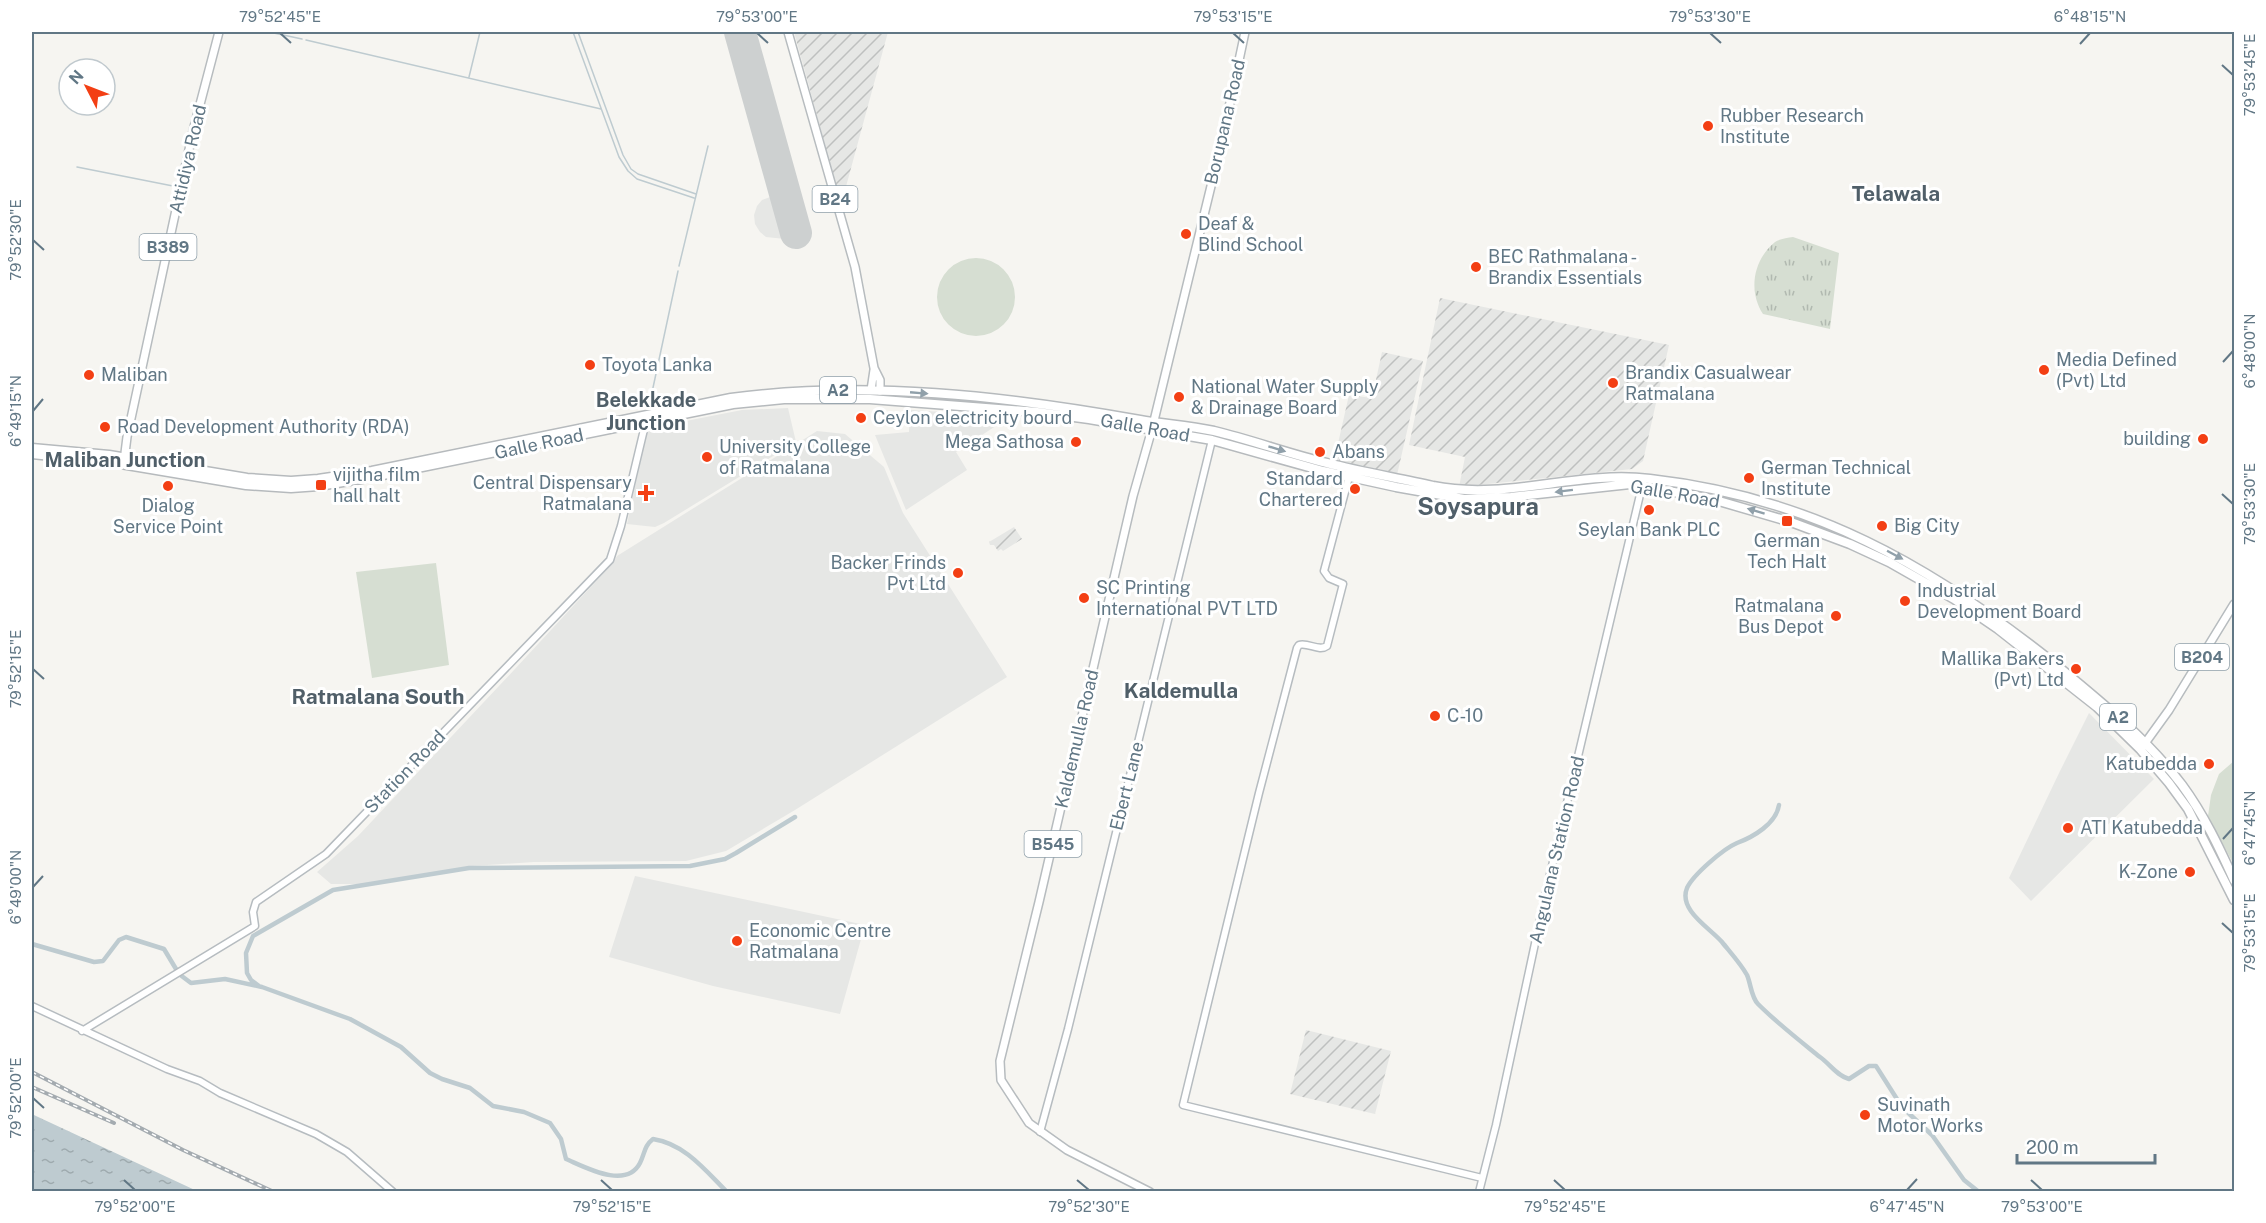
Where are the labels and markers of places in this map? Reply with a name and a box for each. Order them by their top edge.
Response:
place label: Rubber Research Institute [1720,105,1864,147]
marker: Rubber Research Institute [1701,119,1715,133]
place label: Deaf & Blind School [1198,213,1303,255]
marker: Deaf & Blind School [1179,227,1193,241]
place label: BEC Rathmalana - Brandix Essentials [1488,246,1642,288]
marker: BEC Rathmalana - Brandix Essentials [1469,260,1483,274]
place label: Media Defined (Pvt) Ltd [2056,349,2177,391]
place label: Toyota Lanka [602,354,712,375]
marker: Toyota Lanka [583,358,597,372]
place label: Brandix Casualwear Ratmalana [1625,362,1792,404]
marker: Media Defined (Pvt) Ltd [2037,363,2051,377]
place label: Maliban [101,364,168,385]
marker: Maliban [82,368,96,382]
place label: National Water Supply & Drainage Board [1191,376,1379,418]
marker: Brandix Casualwear Ratmalana [1606,376,1620,390]
marker: National Water Supply & Drainage Board [1172,390,1186,404]
place label: Ceylon electricity bourd [873,407,1072,428]
marker: Ceylon electricity bourd [854,411,868,425]
place label: Road Development Authority (RDA) [117,416,410,437]
marker: Road Development Authority (RDA) [98,420,112,434]
place label: building [2123,428,2191,449]
place label: Mega Sathosa [945,431,1064,452]
marker: building [2196,432,2210,446]
marker: Mega Sathosa [1069,435,1083,449]
place label: University College of Ratmalana [719,436,871,478]
place label: Abans [1332,441,1385,462]
marker: Abans [1313,445,1327,459]
marker: University College of Ratmalana [700,450,714,464]
place label: German Technical Institute [1761,457,1911,499]
place label: vijitha film hall halt [333,464,420,506]
place label: Standard Chartered [1259,468,1343,510]
marker: German Technical Institute [1742,471,1756,485]
place label: Central Dispensary Ratmalana [473,472,632,514]
marker: vijitha film hall halt [314,478,328,492]
marker: Dialog Service Point [161,479,175,493]
marker: Standard Chartered [1348,482,1362,496]
marker: Central Dispensary Ratmalana [637,484,655,502]
place label: Dialog Service Point [113,495,223,537]
marker: Seylan Bank PLC [1642,503,1656,517]
marker: German Tech Halt [1780,514,1794,528]
place label: Big City [1894,515,1960,536]
place label: Seylan Bank PLC [1578,519,1720,540]
marker: Big City [1875,519,1889,533]
place label: German Tech Halt [1747,530,1827,572]
place label: Backer Frinds Pvt Ltd [830,552,946,594]
marker: Backer Frinds Pvt Ltd [951,566,965,580]
place label: SC Printing International PVT LTD [1096,577,1278,619]
place label: Industrial Development Board [1917,580,2081,622]
marker: SC Printing International PVT LTD [1077,591,1091,605]
marker: Industrial Development Board [1898,594,1912,608]
place label: Ratmalana Bus Depot [1734,595,1824,637]
marker: Ratmalana Bus Depot [1829,609,1843,623]
place label: Mallika Bakers (Pvt) Ltd [1941,648,2064,690]
marker: Mallika Bakers (Pvt) Ltd [2069,662,2083,676]
place label: C-10 [1447,705,1483,726]
marker: C-10 [1428,709,1442,723]
place label: Katubedda [2105,753,2197,774]
marker: Katubedda [2202,757,2216,771]
place label: ATI Katubedda [2080,817,2203,838]
marker: ATI Katubedda [2061,821,2075,835]
place label: K-Zone [2119,861,2178,882]
marker: K-Zone [2183,865,2197,879]
place label: Economic Centre Ratmalana [749,920,891,962]
marker: Economic Centre Ratmalana [730,934,744,948]
place label: Suvinath Motor Works [1877,1094,1983,1136]
marker: Suvinath Motor Works [1858,1108,1872,1122]

